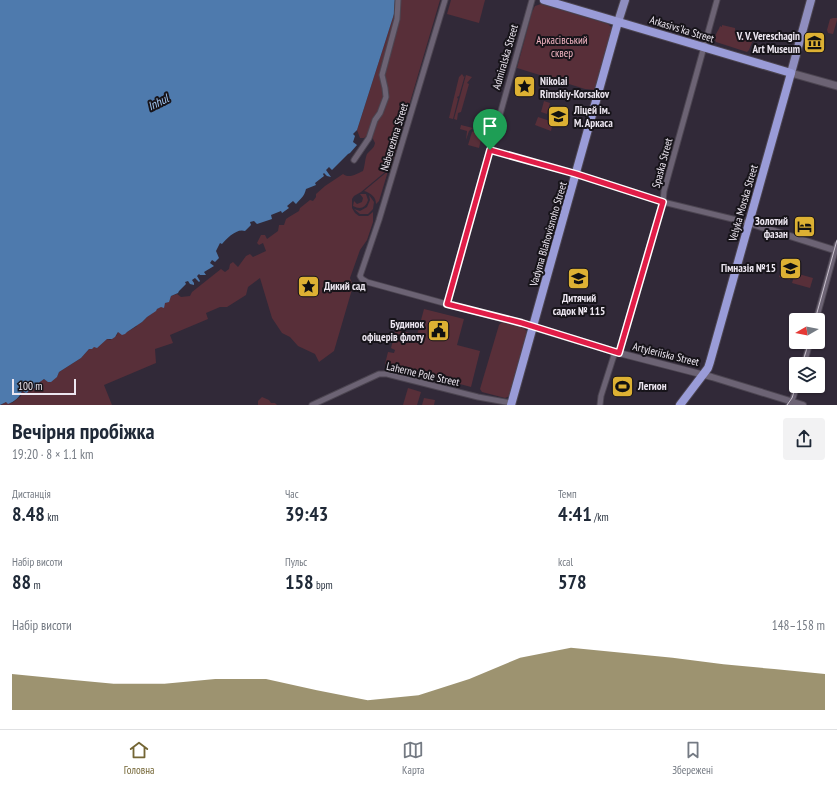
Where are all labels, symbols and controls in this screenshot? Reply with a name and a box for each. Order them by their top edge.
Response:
street label: Arkasivs'ka Street [648,13,716,45]
street label: Admiralska Street [489,23,521,91]
place label: V. V. Vereschagin Art Museum [736,29,800,56]
museum icon: V. V. Vereschagin Art Museum [802,29,828,55]
park label: Аркасівський сквер [536,33,588,60]
place icon: Nikolai Rimskiy-Korsakov [511,74,537,100]
place label: Nikolai Rimskiy-Korsakov [540,74,610,101]
water label: Inhul [145,90,172,114]
street label: Naberezhna Street [377,101,411,173]
school or university icon: Ліцей ім. М. Аркаса [545,103,571,129]
place label: Ліцей ім. М. Аркаса [573,103,613,130]
pin [473,109,507,150]
icon: arrive [479,115,501,137]
street label: Spaska Street [649,136,675,190]
street label: Velyka Morska Street [725,163,761,244]
street label: Vadyma Blahovisnoho Street [526,180,570,289]
place label: Золотий фазан [755,214,788,241]
hotel icon: Золотий фазан [791,214,817,240]
school or university icon: Гімназія №15 [778,255,804,281]
place label: Гімназія №15 [721,261,776,275]
school or university icon: Дитячий садок № 115 [566,265,592,291]
place icon: Дикий сад [295,273,321,299]
place label: Дикий сад [324,279,366,293]
place label: Дитячий садок № 115 [553,291,605,318]
north arrow [789,313,825,349]
map controls [789,313,825,393]
place label: Будинок офіцерів флоту [362,317,425,344]
public building icon: Будинок офіцерів флоту [426,317,452,343]
street label: Artyleriiska Street [631,339,701,369]
button: layers [789,357,825,393]
street label: Laherne Pole Street [385,359,461,389]
sports icon: Легион [609,373,635,399]
scale bar [12,377,76,396]
text: 100 m [18,379,42,393]
place label: Легион [637,379,667,393]
text: Вечірня пробіжка [12,417,155,445]
button: share [783,418,825,460]
text: 19:20 · 8 × 1.1 km [12,446,93,463]
text: Дистанція [12,487,51,501]
text: Час [285,487,299,501]
text: Темп [558,487,577,501]
text: 8.48 [12,501,45,527]
text: 39:43 [285,501,328,527]
text: 4:41 [558,501,592,527]
text: km [45,510,59,524]
text: /km [592,510,609,524]
text: Набір висоти [12,555,63,569]
text: Пульс [285,555,307,569]
text: kcal [558,555,573,569]
text: 88 [12,569,31,595]
text: 158 [285,569,314,595]
text: 578 [558,569,587,595]
text: m [31,578,41,592]
text: bpm [314,578,333,592]
text: Набір висоти [12,617,72,634]
text: 148–158 m [772,617,825,634]
tab: Головна [124,739,154,777]
tab: Карта [402,739,425,777]
tab: Збережені [672,739,713,777]

